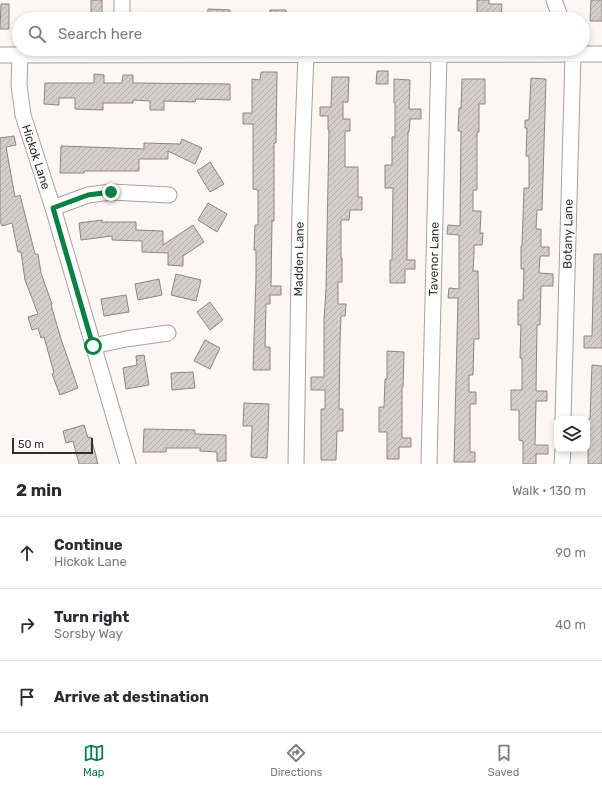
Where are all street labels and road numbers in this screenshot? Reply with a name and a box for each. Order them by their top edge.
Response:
street label: Hickok Lane [19,123,53,191]
street label: Botany Lane [560,199,576,269]
street label: Madden Lane [291,221,307,296]
street label: Tavenor Lane [426,221,442,296]

